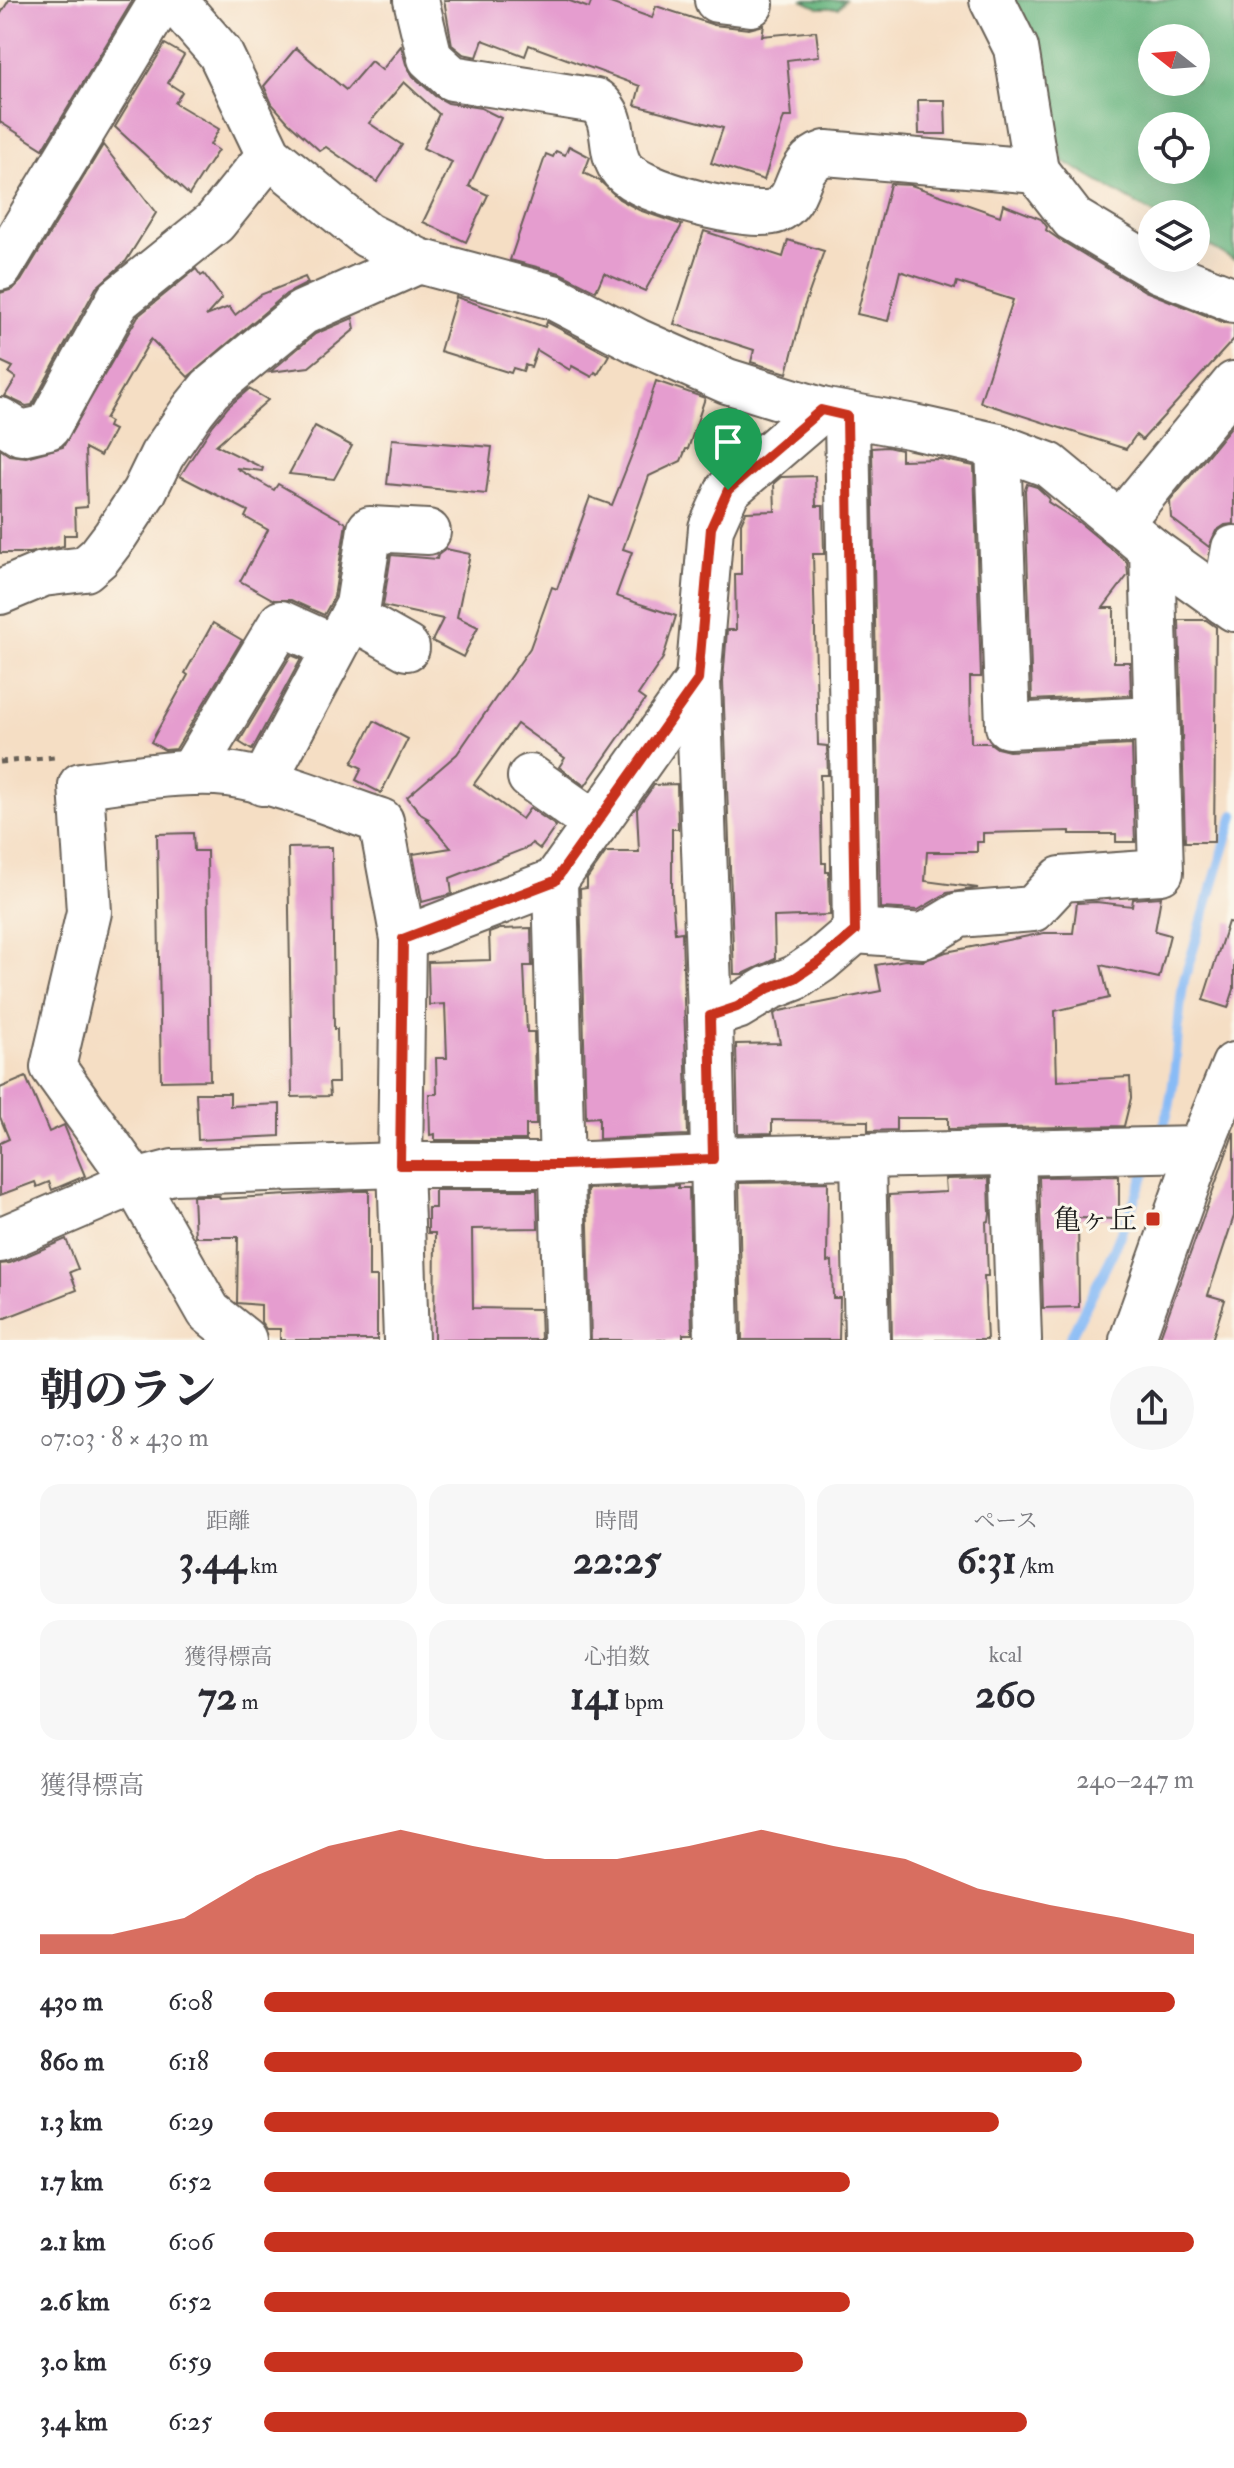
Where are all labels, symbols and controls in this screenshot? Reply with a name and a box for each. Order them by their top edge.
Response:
north arrow [1138,24,1210,96]
map controls [1138,24,1210,272]
button: locate [1138,112,1210,184]
button: layers [1138,200,1210,272]
pin [694,408,762,490]
icon: arrive [706,420,750,464]
place label: 亀ヶ丘 [1053,1203,1137,1238]
marker: 亀ヶ丘 [1144,1210,1162,1228]
text: 朝のラン [40,1364,216,1419]
button: share [1110,1366,1194,1450]
text: 07:03 · 8 × 430 m [40,1422,209,1454]
text: 距離 [206,1507,250,1535]
text: 時間 [595,1507,639,1535]
text: ペース [973,1507,1038,1535]
text: 3.44 [179,1535,246,1586]
text: 22:25 [573,1535,661,1586]
text: 6:31 [957,1535,1017,1586]
text: km [246,1552,278,1580]
text: /km [1017,1552,1054,1580]
text: kcal [989,1641,1023,1669]
text: 獲得標高 [184,1643,272,1671]
text: 心拍数 [584,1643,650,1671]
text: 260 [975,1669,1036,1720]
text: 72 [198,1671,237,1722]
text: 141 [570,1671,620,1722]
text: m [237,1688,259,1716]
text: bpm [620,1688,664,1716]
text: 240–247 m [1076,1764,1194,1796]
text: 獲得標高 [40,1770,144,1802]
text: 430 m [40,1986,103,2018]
text: 6:08 [168,1986,213,2018]
text: 860 m [40,2046,104,2078]
text: 6:18 [168,2046,209,2078]
text: 1.3 km [40,2106,102,2138]
text: 6:29 [168,2106,214,2138]
text: 1.7 km [40,2166,103,2198]
text: 6:52 [168,2166,212,2198]
text: 2.1 km [40,2226,106,2258]
text: 6:06 [168,2226,214,2258]
text: 2.6 km [40,2286,109,2318]
text: 6:52 [168,2286,212,2318]
text: 3.0 km [40,2346,106,2378]
text: 6:59 [168,2346,212,2378]
text: 3.4 km [40,2406,107,2438]
text: 6:25 [168,2406,212,2438]

